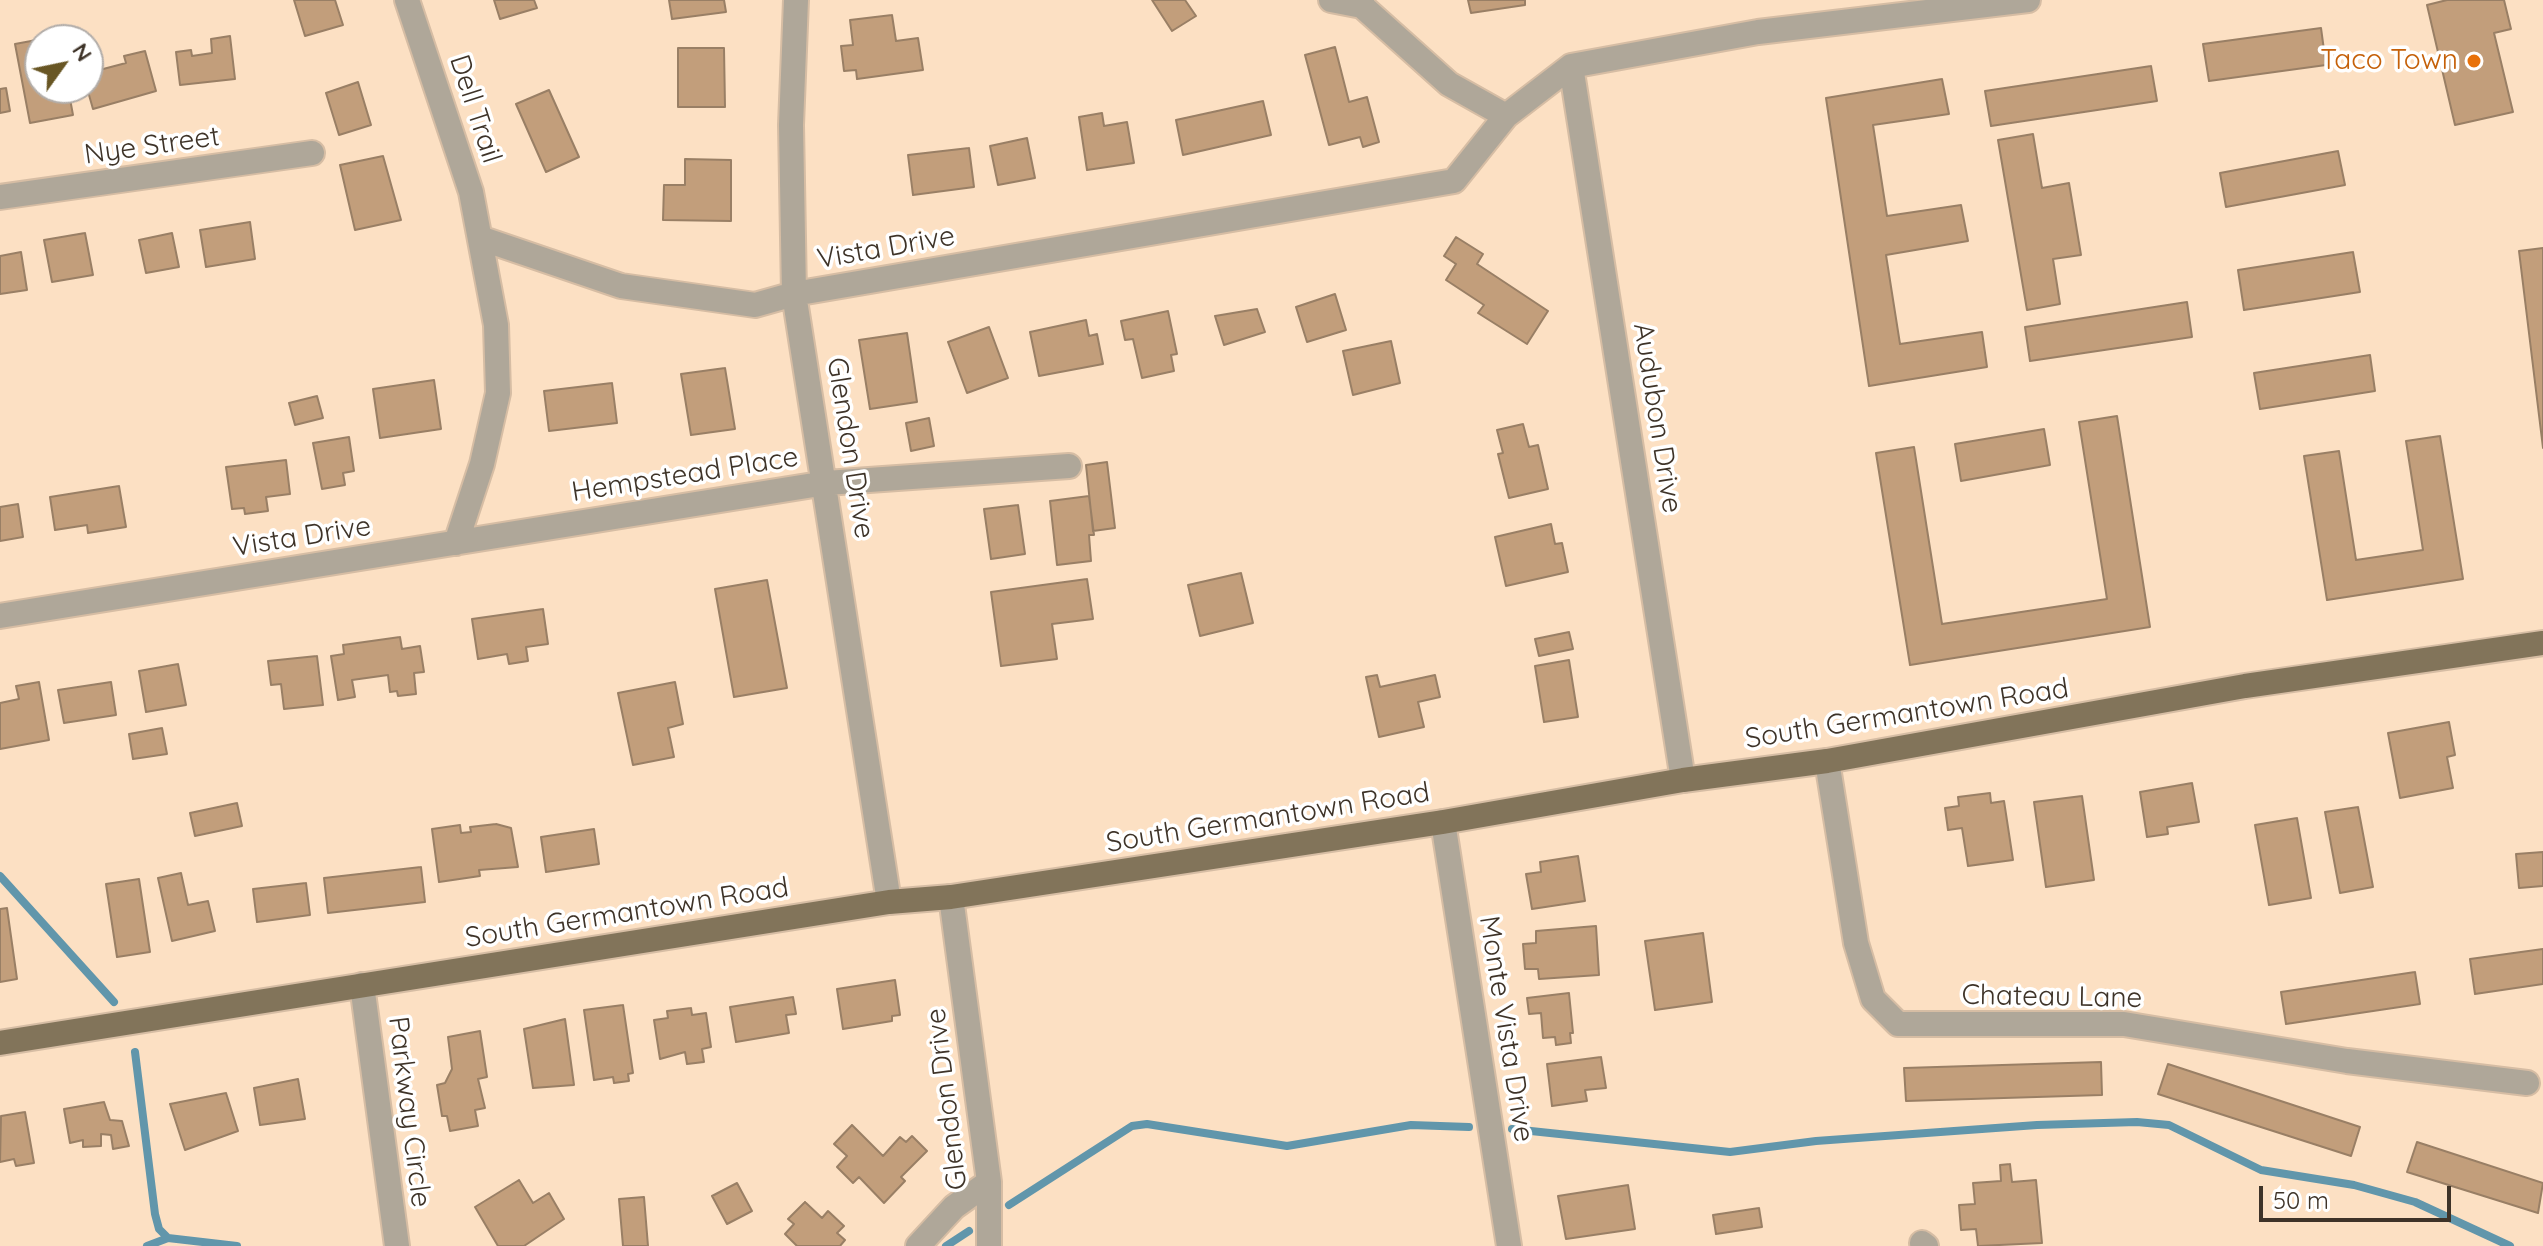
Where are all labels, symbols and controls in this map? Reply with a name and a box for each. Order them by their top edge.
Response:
north arrow [24,24,104,104]
text: N [66,38,99,66]
place label: Taco Town [2320,44,2458,78]
street label: Dell Trail [442,51,508,167]
marker: Taco Town [2465,52,2483,70]
street label: Nye Street [82,120,222,172]
street label: Vista Drive [815,219,957,277]
street label: Audubon Drive [1625,320,1689,516]
street label: Glendon Drive [819,355,881,541]
street label: Hempstead Place [569,441,801,509]
street label: Vista Drive [231,510,373,564]
street label: South Germantown Road [1743,672,2071,756]
street label: South Germantown Road [1104,776,1432,860]
street label: South Germantown Road [463,871,791,955]
street label: Monte Vista Drive [1472,914,1540,1144]
street label: Chateau Lane [1961,979,2143,1015]
street label: Glendon Drive [919,1006,975,1192]
street label: Parkway Circle [381,1015,437,1209]
scale bar [2263,1170,2455,1220]
text: 50 m [2273,1185,2329,1215]

